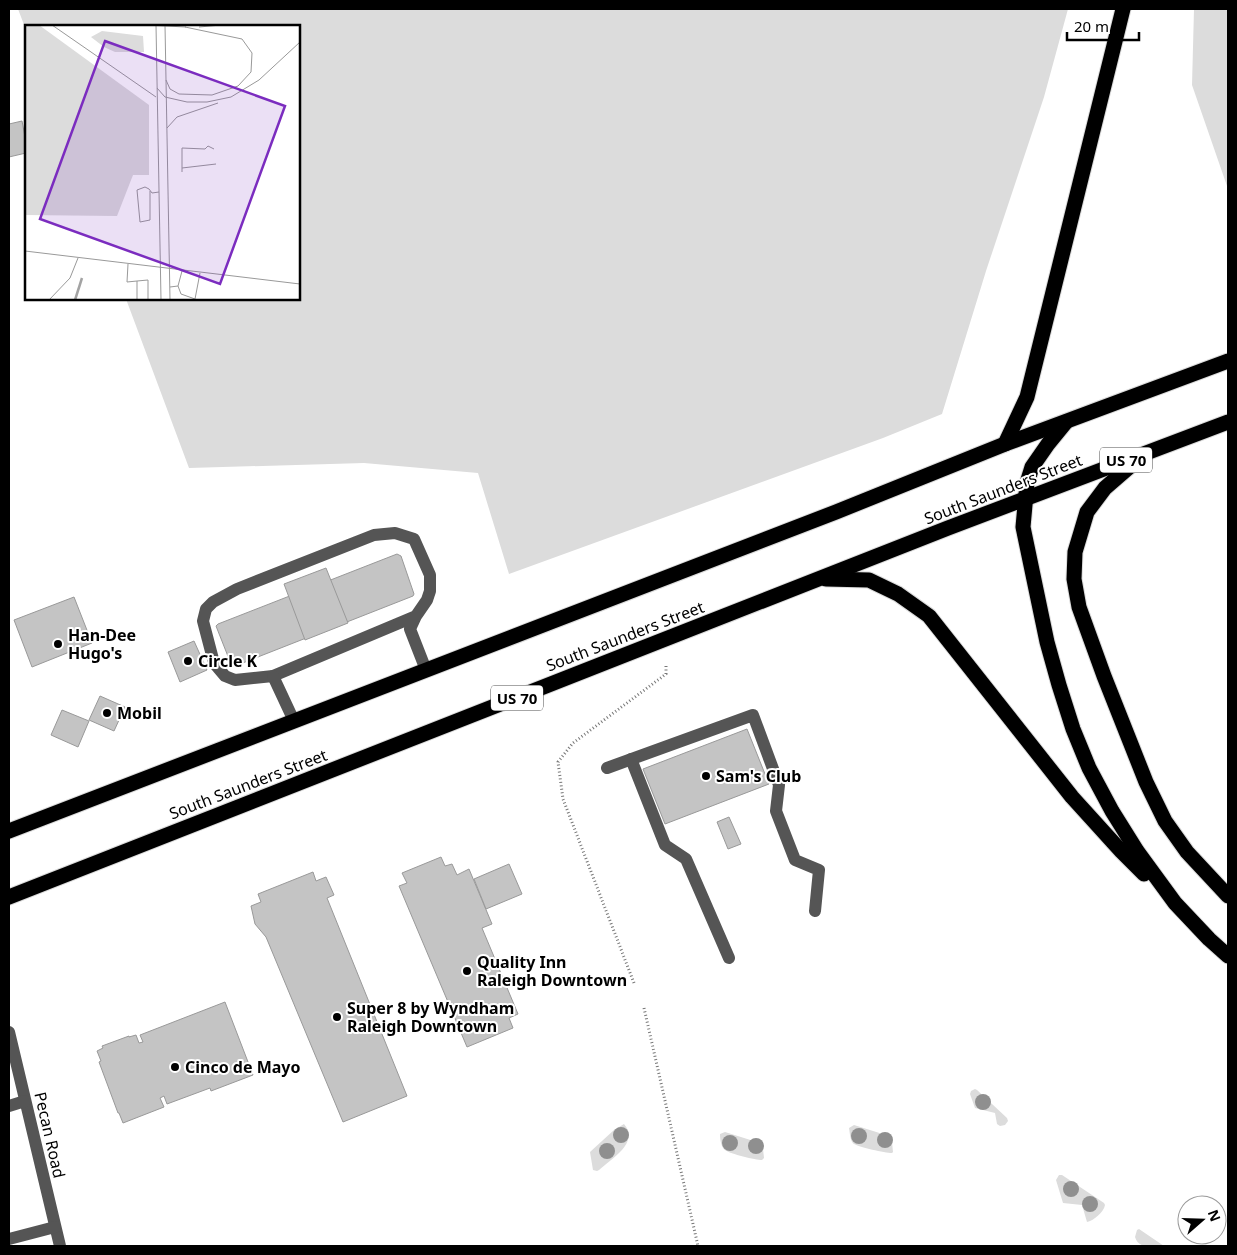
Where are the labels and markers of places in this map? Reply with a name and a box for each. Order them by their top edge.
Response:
place label: Han-Dee Hugo's [68,624,136,664]
marker: Han-Dee Hugo's [52,638,64,650]
place label: Circle K [198,650,258,672]
marker: Circle K [182,655,194,667]
place label: Mobil [117,702,162,724]
marker: Mobil [101,707,113,719]
place label: Sam's Club [716,765,801,787]
marker: Sam's Club [700,770,712,782]
place label: Quality Inn Raleigh Downtown [477,951,627,991]
marker: Quality Inn Raleigh Downtown [461,965,473,977]
place label: Super 8 by Wyndham Raleigh Downtown [347,997,514,1037]
marker: Super 8 by Wyndham Raleigh Downtown [331,1011,343,1023]
place label: Cinco de Mayo [185,1056,301,1078]
marker: Cinco de Mayo [169,1061,181,1073]

